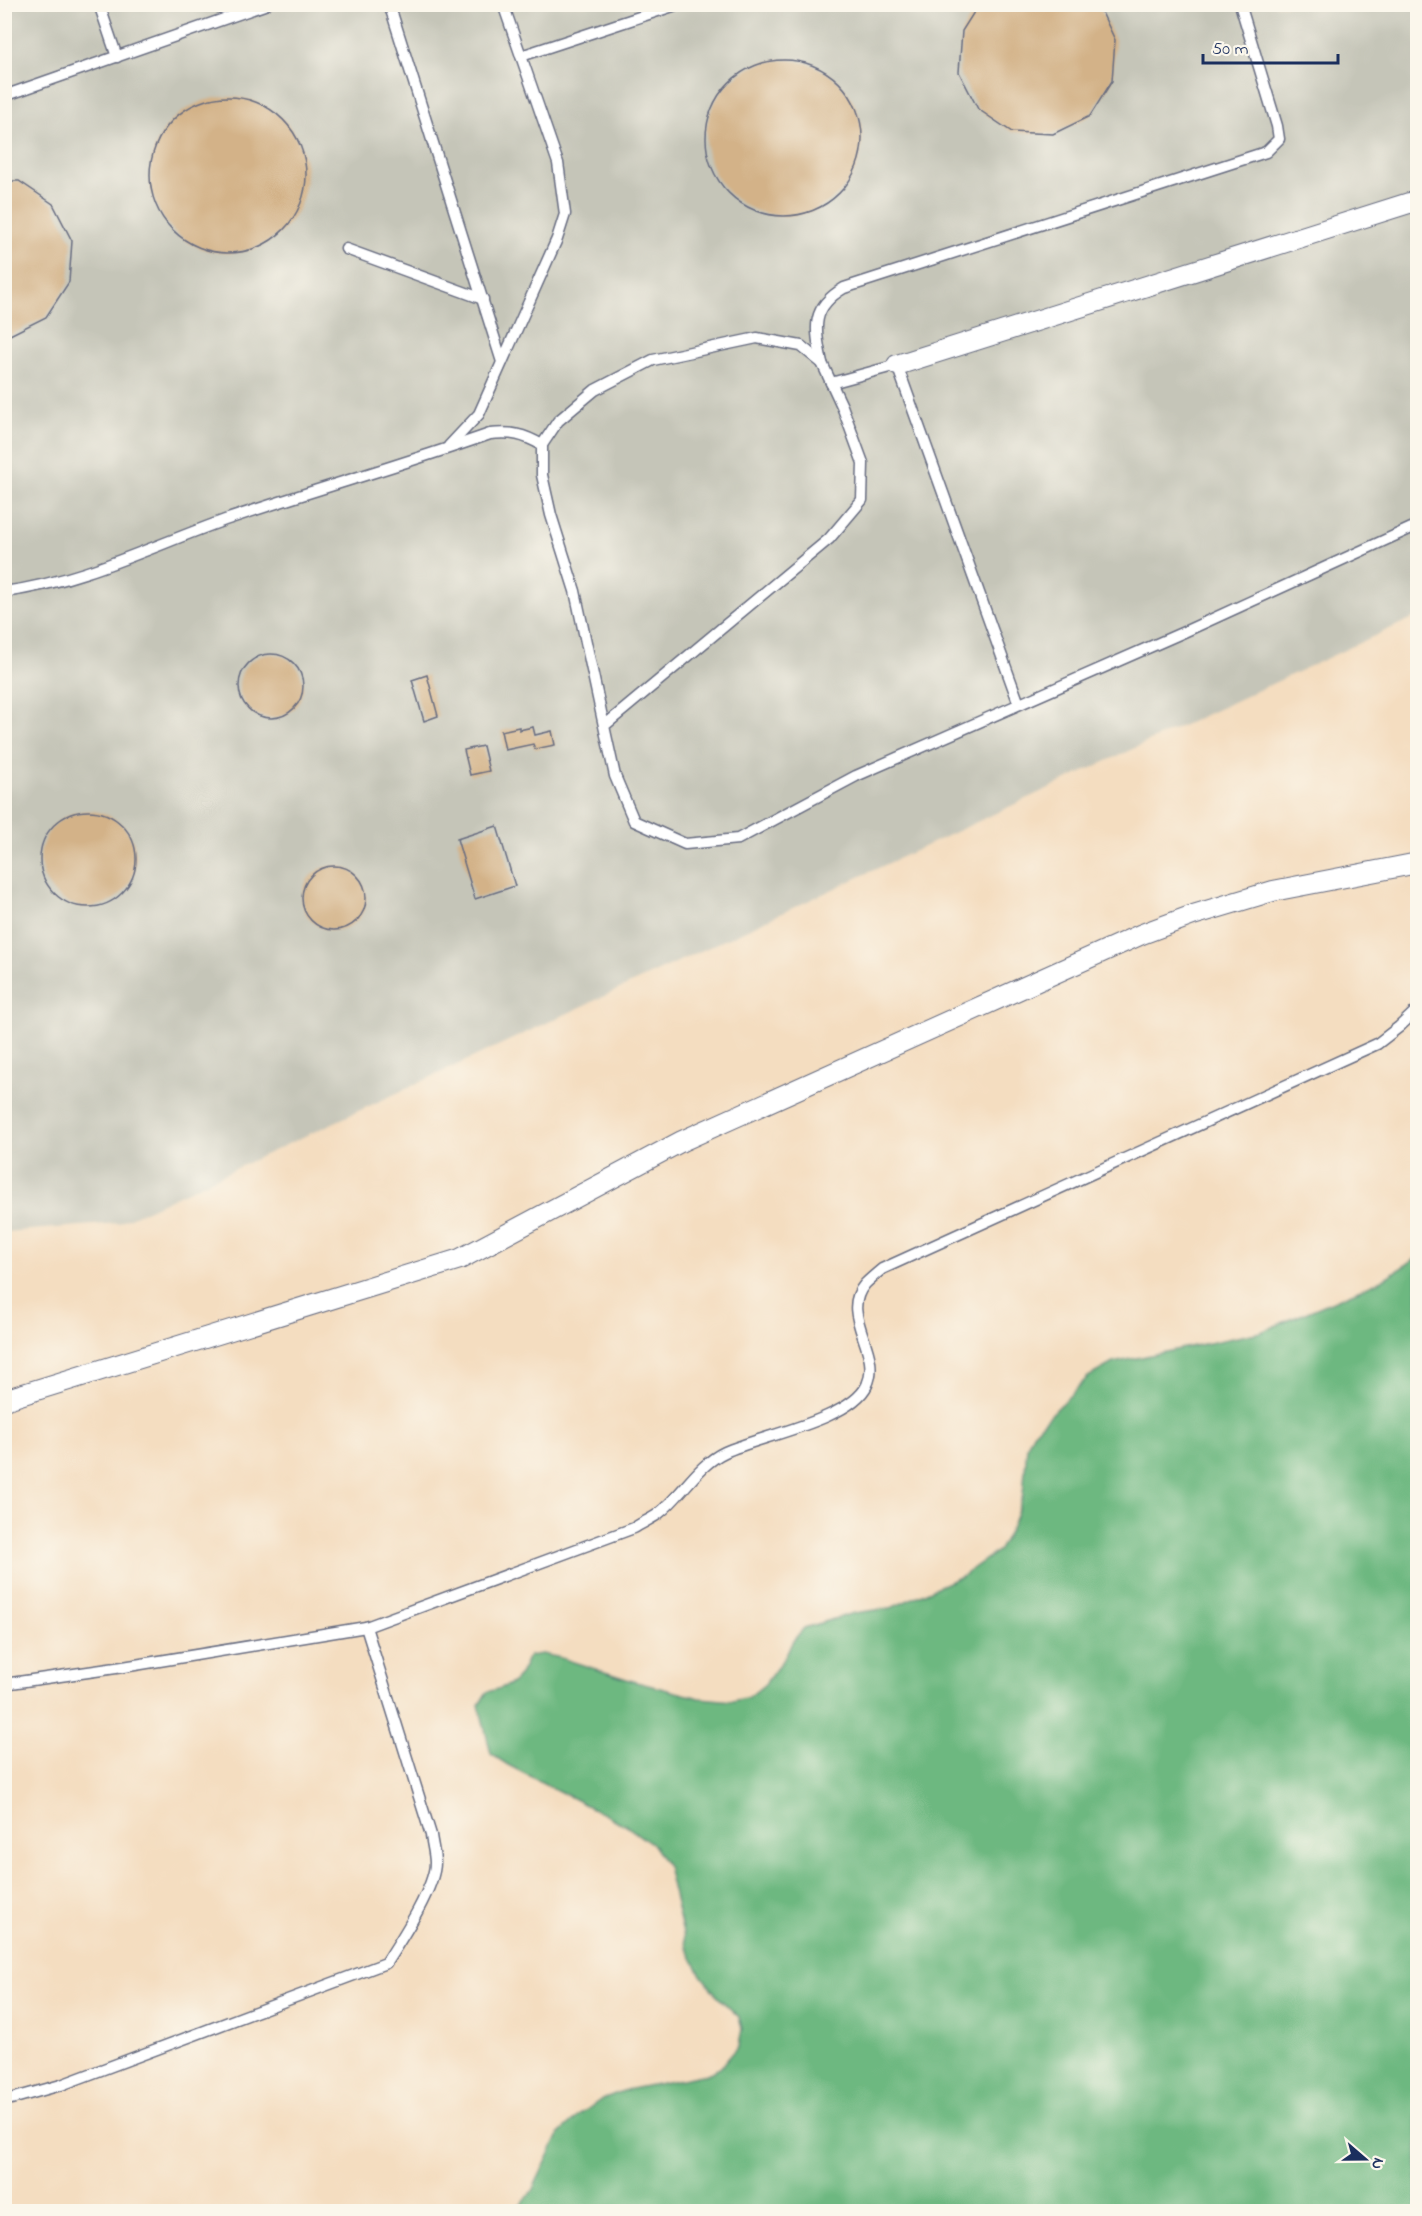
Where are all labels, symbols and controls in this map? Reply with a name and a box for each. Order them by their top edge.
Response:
scale bar [1203,27,1338,65]
text: 50 m [1212,37,1249,63]
north arrow [1335,2129,1395,2189]
text: N [1364,2154,1390,2173]

